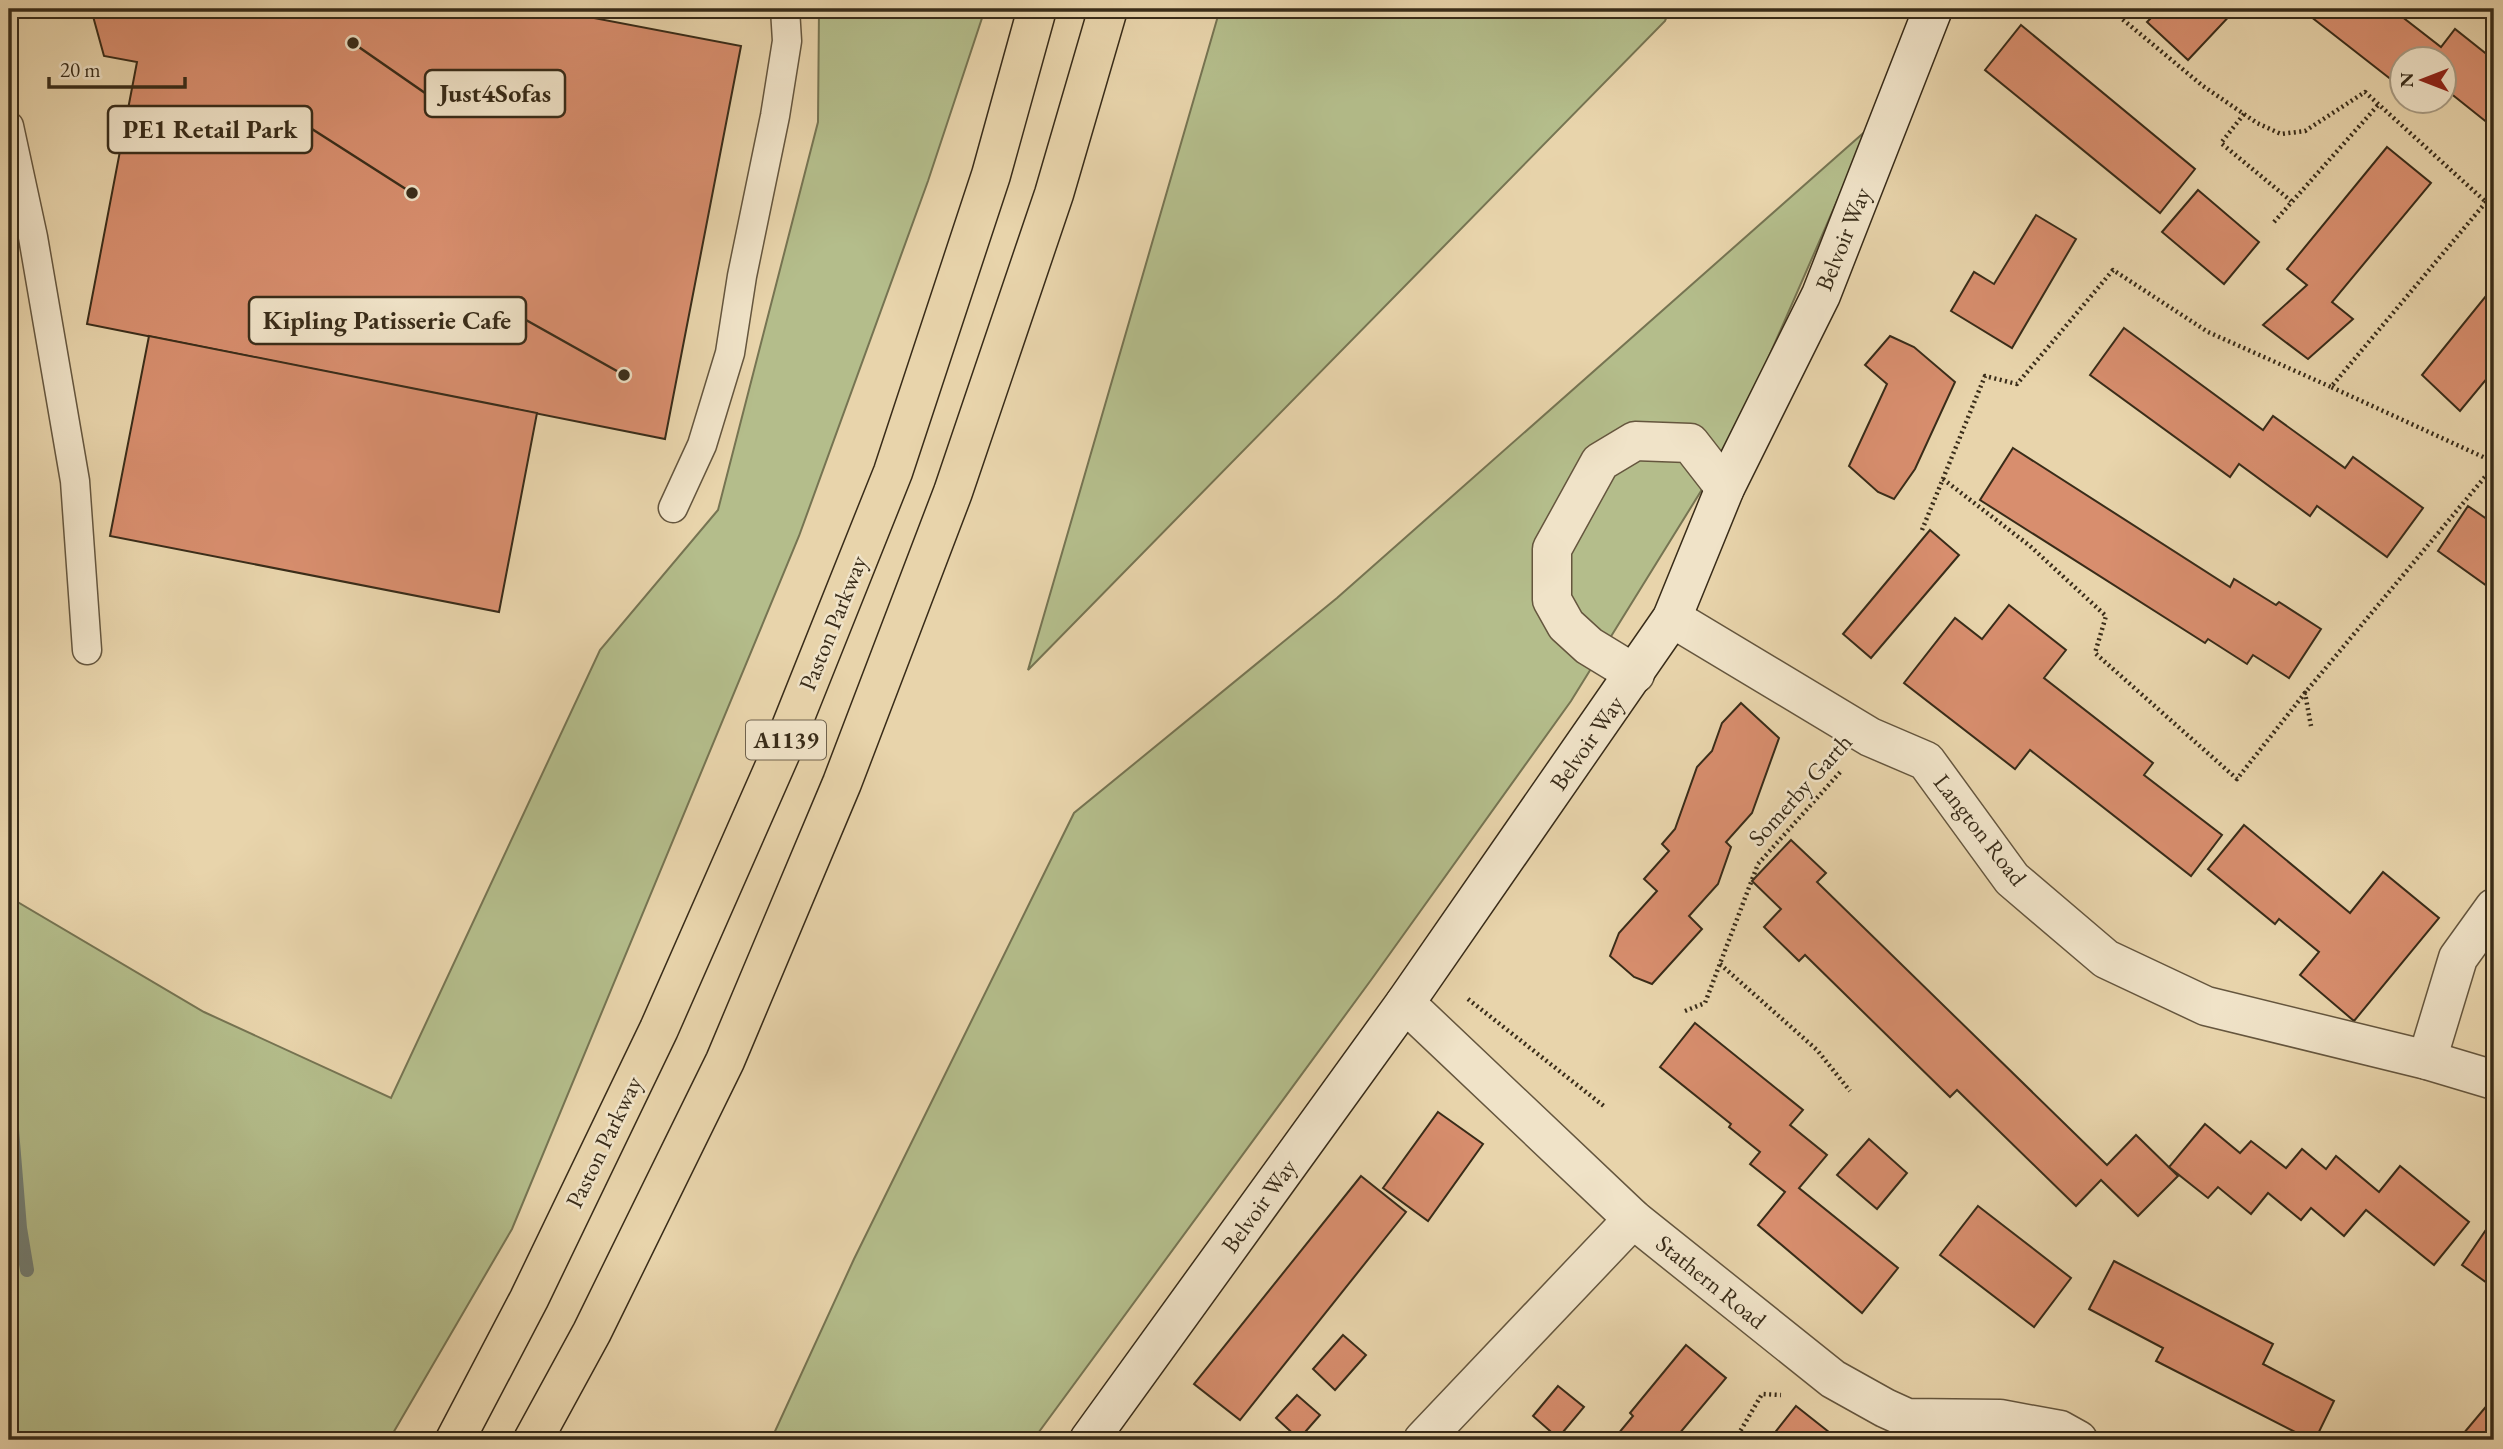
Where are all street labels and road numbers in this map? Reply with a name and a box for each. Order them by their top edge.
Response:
street label: Belvoir Way [1808,182,1878,295]
street label: Paston Parkway [791,550,874,695]
street label: Belvoir Way [1543,689,1631,796]
road number: A1139 [746,720,826,760]
street label: Somerby Garth [1741,727,1858,852]
street label: Langton Road [1927,767,2034,893]
street label: Paston Parkway [558,1070,649,1213]
street label: Belvoir Way [1214,1152,1303,1259]
street label: Stathern Road [1650,1228,1774,1336]

